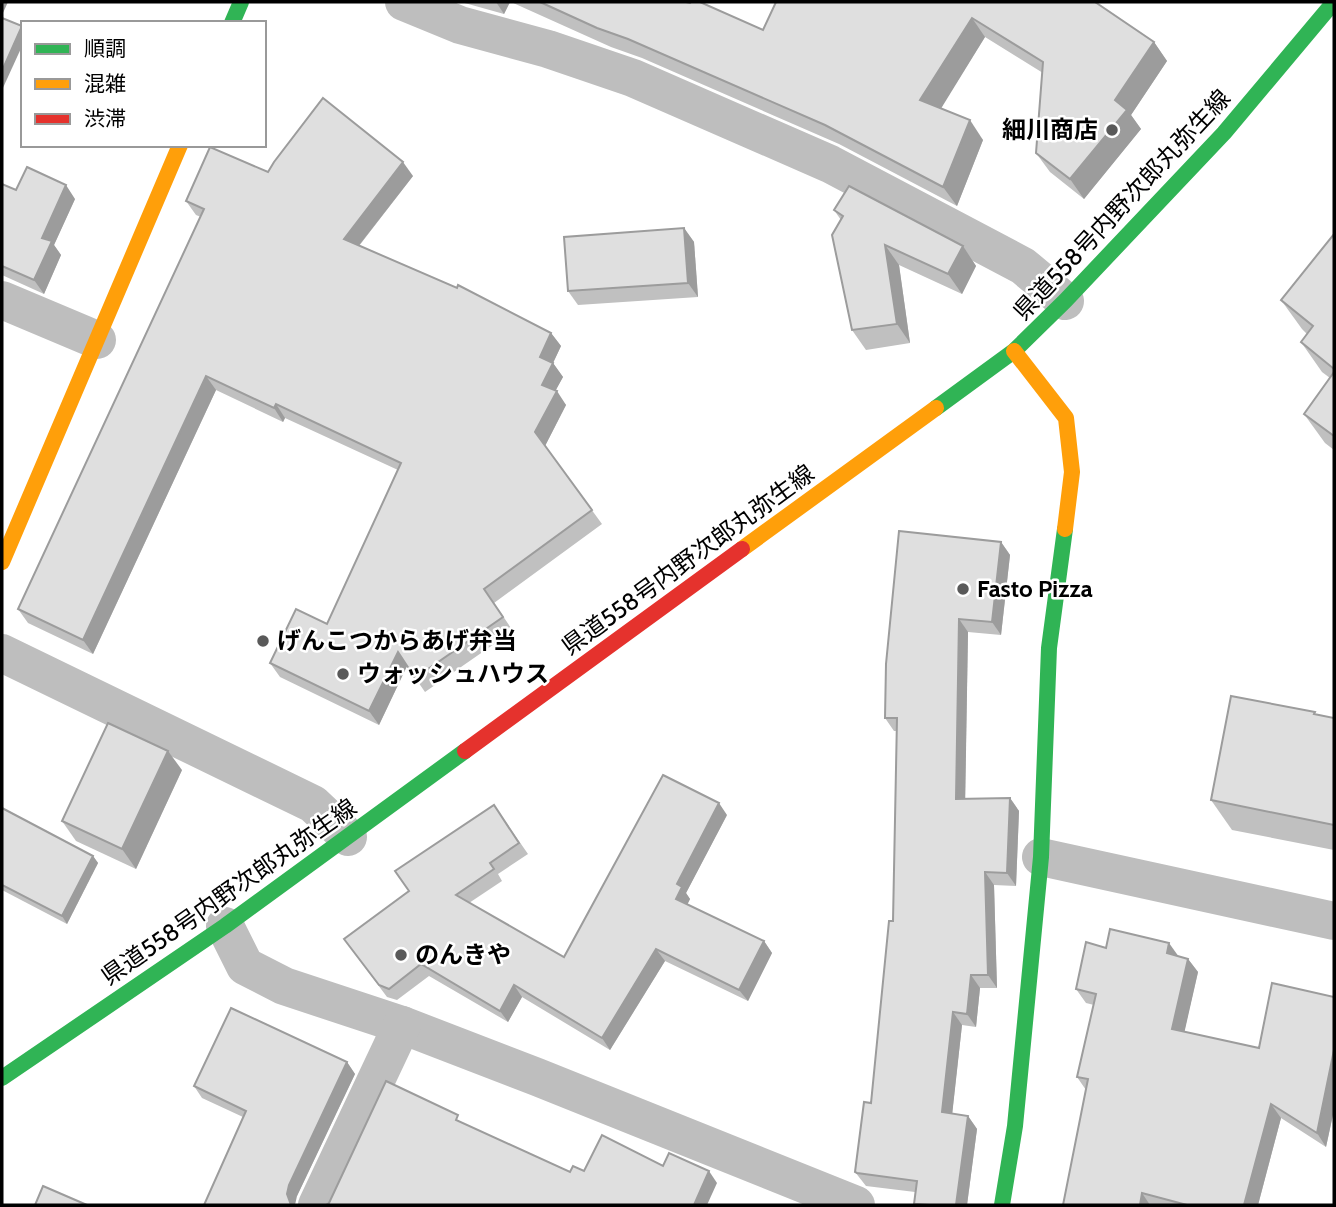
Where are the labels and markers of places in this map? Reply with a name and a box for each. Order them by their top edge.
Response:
place label: 細川商店 [1002,115,1098,144]
marker: 細川商店 [1104,122,1120,138]
place label: Fasto Pizza [977,574,1093,603]
marker: Fasto Pizza [955,581,971,597]
place label: げんこつからあげ弁当 [277,626,517,655]
marker: げんこつからあげ弁当 [255,633,271,649]
place label: ウォッシュハウス [357,659,549,688]
marker: ウォッシュハウス [335,666,351,682]
place label: のんきや [415,940,511,969]
marker: のんきや [393,947,409,963]

